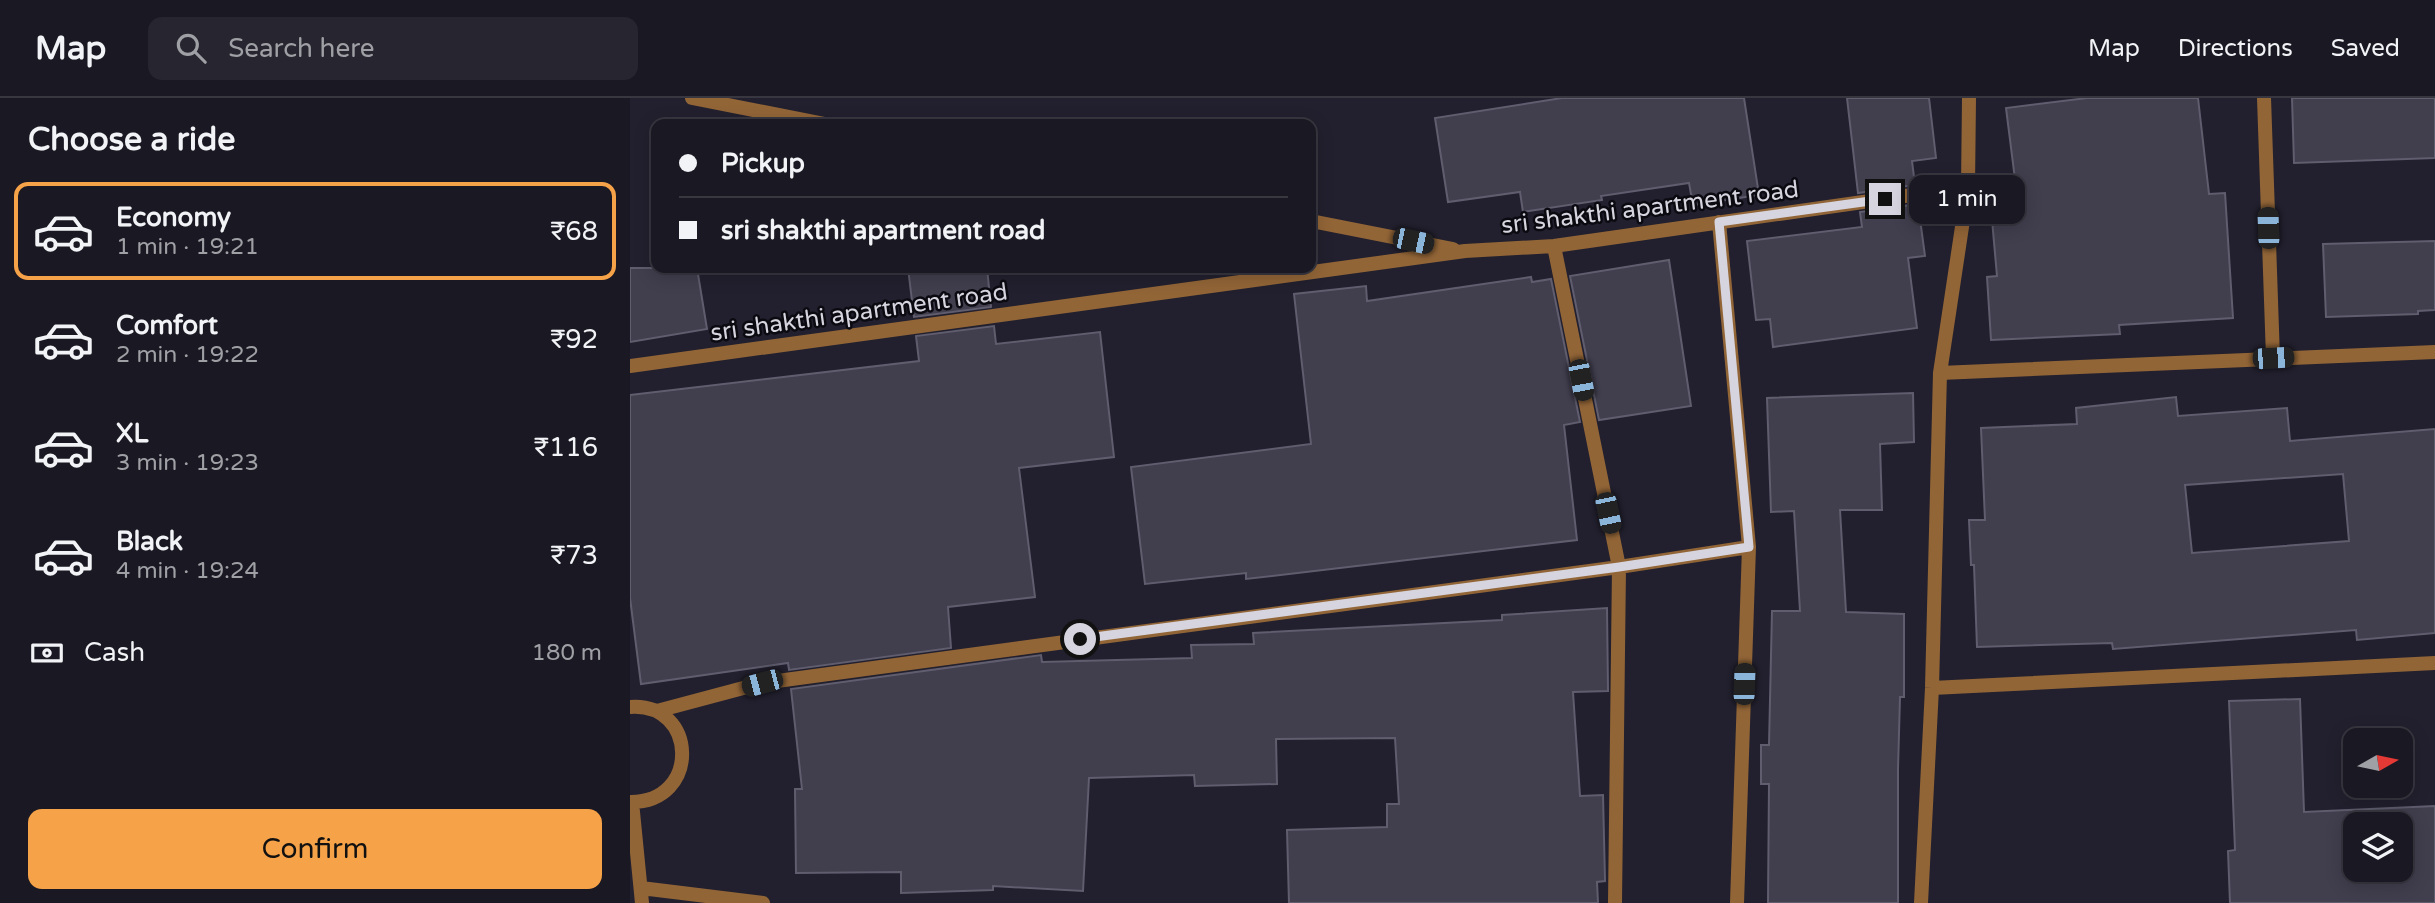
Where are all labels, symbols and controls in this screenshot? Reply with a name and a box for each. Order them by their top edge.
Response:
search box [148,17,638,80]
text: Map [35,29,106,68]
icon: search [172,29,210,67]
text: Search here [228,33,374,64]
text: Map [2088,34,2140,63]
text: Directions [2178,34,2293,63]
text: Saved [2331,34,2400,63]
text: Choose a ride [28,121,235,159]
text: Pickup [721,148,805,179]
callout: 1 min [1910,174,2025,224]
street label: sri shakthi apartment road [1500,175,1800,240]
route end [1869,183,1901,215]
text: 1 min [1936,185,1998,213]
icon: car [32,200,95,263]
text: Economy [116,202,231,233]
car [2257,207,2280,249]
text: sri shakthi apartment road [721,215,1045,246]
text: ₹68 [550,216,598,247]
car [1391,226,1436,256]
text: 1 min · 19:21 [116,233,259,261]
street label: sri shakthi apartment road [709,277,1009,348]
icon: car [32,308,95,371]
text: Comfort [116,310,218,341]
text: ₹92 [550,324,598,355]
text: 2 min · 19:22 [116,341,259,369]
car [2252,346,2295,370]
car [1567,357,1596,403]
icon: car [32,416,95,479]
text: XL [116,418,148,449]
text: ₹116 [534,432,598,463]
text: 3 min · 19:23 [116,449,259,477]
car [1594,490,1623,536]
icon: car [32,524,95,587]
text: Black [116,526,183,557]
text: ₹73 [550,540,598,571]
text: 4 min · 19:24 [116,557,259,585]
route start [1064,623,1096,655]
icon: cash [28,634,66,672]
text: Cash [84,637,145,668]
text: 180 m [532,639,602,667]
car [1733,663,1756,705]
car [739,667,786,699]
north arrow [2343,728,2413,798]
map controls [2343,728,2413,882]
button: Confirm [28,809,602,889]
button: layers [2343,812,2413,882]

